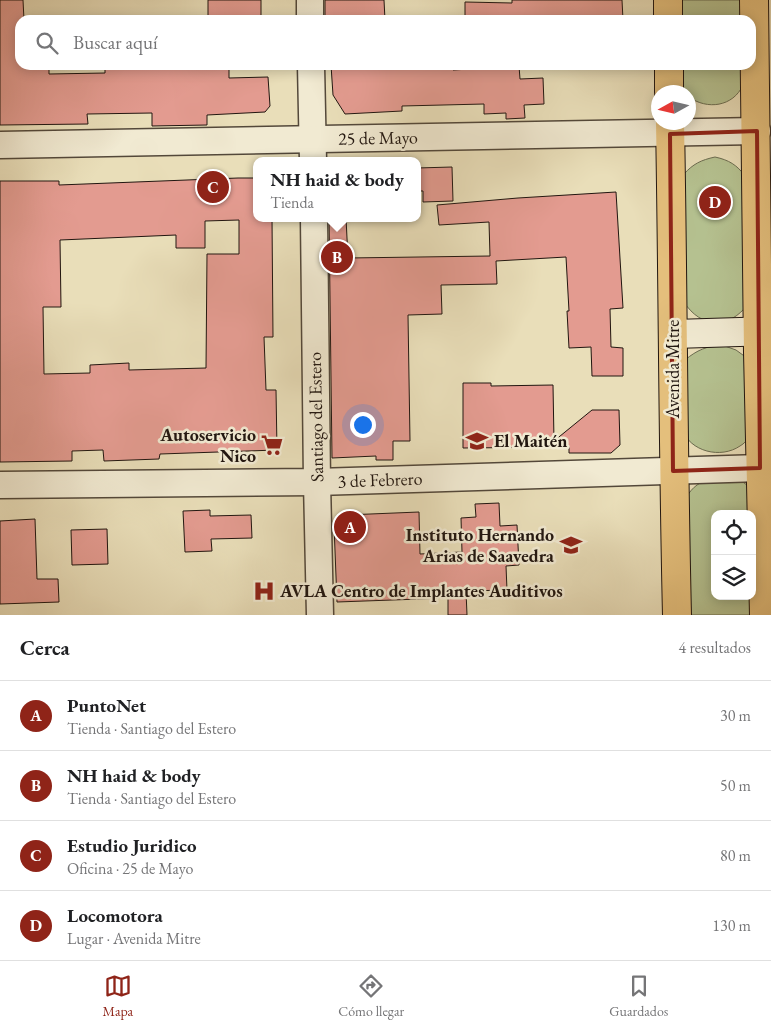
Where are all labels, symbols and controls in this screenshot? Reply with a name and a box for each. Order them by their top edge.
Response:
search box [15,15,756,70]
icon: search [33,29,61,57]
text: Buscar aquí [73,30,158,55]
north arrow [651,85,696,130]
street label: 25 de Mayo [338,125,418,150]
popup [253,157,421,222]
text: NH haid & body [270,167,404,192]
pin: C [197,168,229,206]
pin: D [699,183,731,221]
text: Tienda [270,192,314,213]
pin: B [321,238,353,276]
street label: Avenida Mitre [661,320,684,419]
street label: Santiago del Estero [303,352,328,482]
your location [350,412,376,438]
place label: Autoservicio Nico [159,423,256,467]
school or university icon: El Maitén [464,428,490,454]
place label: El Maitén [494,429,568,452]
supermarket icon: Autoservicio Nico [259,432,285,458]
street label: 3 de Febrero [337,467,423,492]
pin: A [334,508,366,546]
map controls [711,510,756,600]
button: locate [711,510,756,555]
place label: Instituto Hernando Arias de Saavedra [406,523,554,567]
school or university icon: Instituto Hernando Arias de Saavedra [558,532,584,558]
button: layers [711,555,756,600]
hospital icon: AVLA Centro de Implantes Auditivos [251,578,277,604]
place label: AVLA Centro de Implantes Auditivos [279,579,563,602]
text: Cerca [20,634,70,661]
text: 4 resultados [679,637,751,658]
text: PuntoNet [67,693,146,718]
text: A [30,705,42,726]
text: 30 m [720,705,751,726]
text: Tienda · Santiago del Estero [67,718,236,739]
text: NH haid & body [67,763,201,788]
text: B [31,775,41,796]
text: 50 m [720,775,751,796]
text: Tienda · Santiago del Estero [67,788,236,809]
text: Estudio Juridico [67,833,196,858]
text: C [30,845,42,866]
text: 80 m [720,845,751,866]
text: Oficina · 25 de Mayo [67,858,193,879]
text: Locomotora [67,903,163,928]
text: D [30,915,42,936]
text: 130 m [712,915,751,936]
text: Lugar · Avenida Mitre [67,928,201,949]
tab: Mapa [103,972,133,1020]
tab: Cómo llegar [338,972,404,1020]
tab: Guardados [609,972,668,1020]

